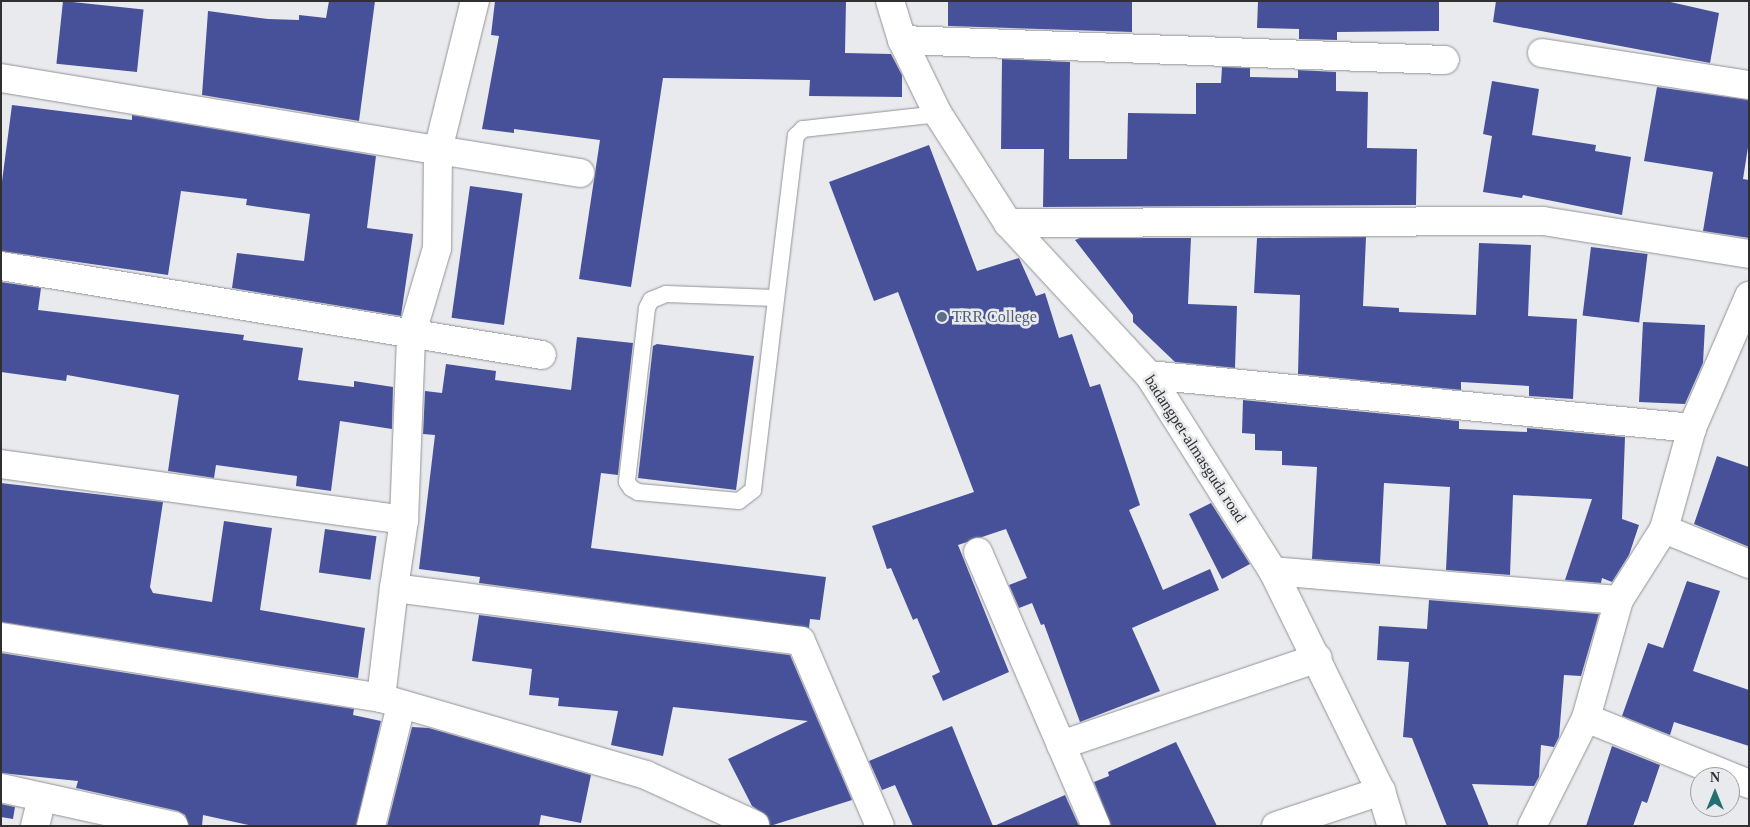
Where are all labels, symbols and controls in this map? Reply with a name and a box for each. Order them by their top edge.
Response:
place label: TRR College [952,307,1037,327]
marker: TRR College [936,311,948,323]
street label: badangpet-almasguda road [1140,372,1250,526]
north arrow [1690,767,1740,817]
text: N [1710,770,1720,785]

